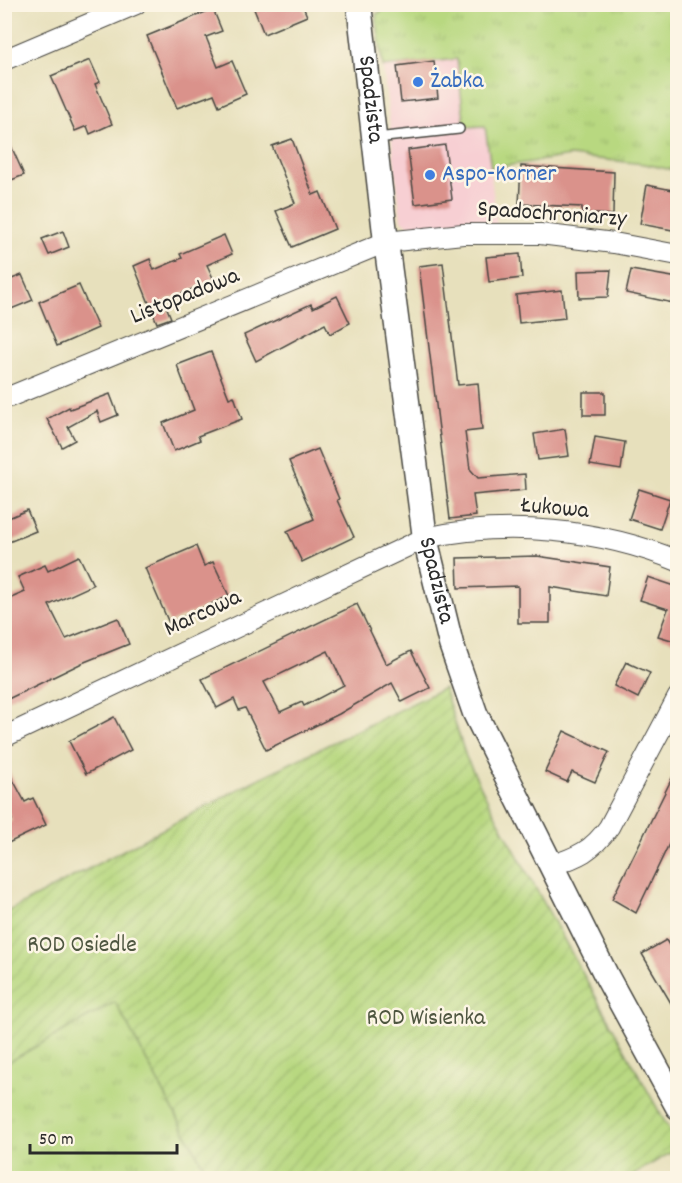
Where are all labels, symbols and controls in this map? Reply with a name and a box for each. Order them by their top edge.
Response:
street label: Spadzista [348,54,392,146]
place label: Żabka [430,65,484,99]
marker: Żabka [411,75,425,89]
place label: Aspo-Korner [442,158,556,192]
marker: Aspo-Korner [423,168,437,182]
street label: Spadochroniarzy [476,193,629,237]
street label: Listopadowa [125,259,245,334]
street label: Łukowa [519,489,591,529]
street label: Spadzista [408,534,463,628]
street label: Marcowa [159,581,248,647]
park label: ROD Osiedle [27,929,137,963]
park label: ROD Wisienka [367,1002,486,1036]
scale bar [30,1117,177,1155]
text: 50 m [39,1128,74,1153]

